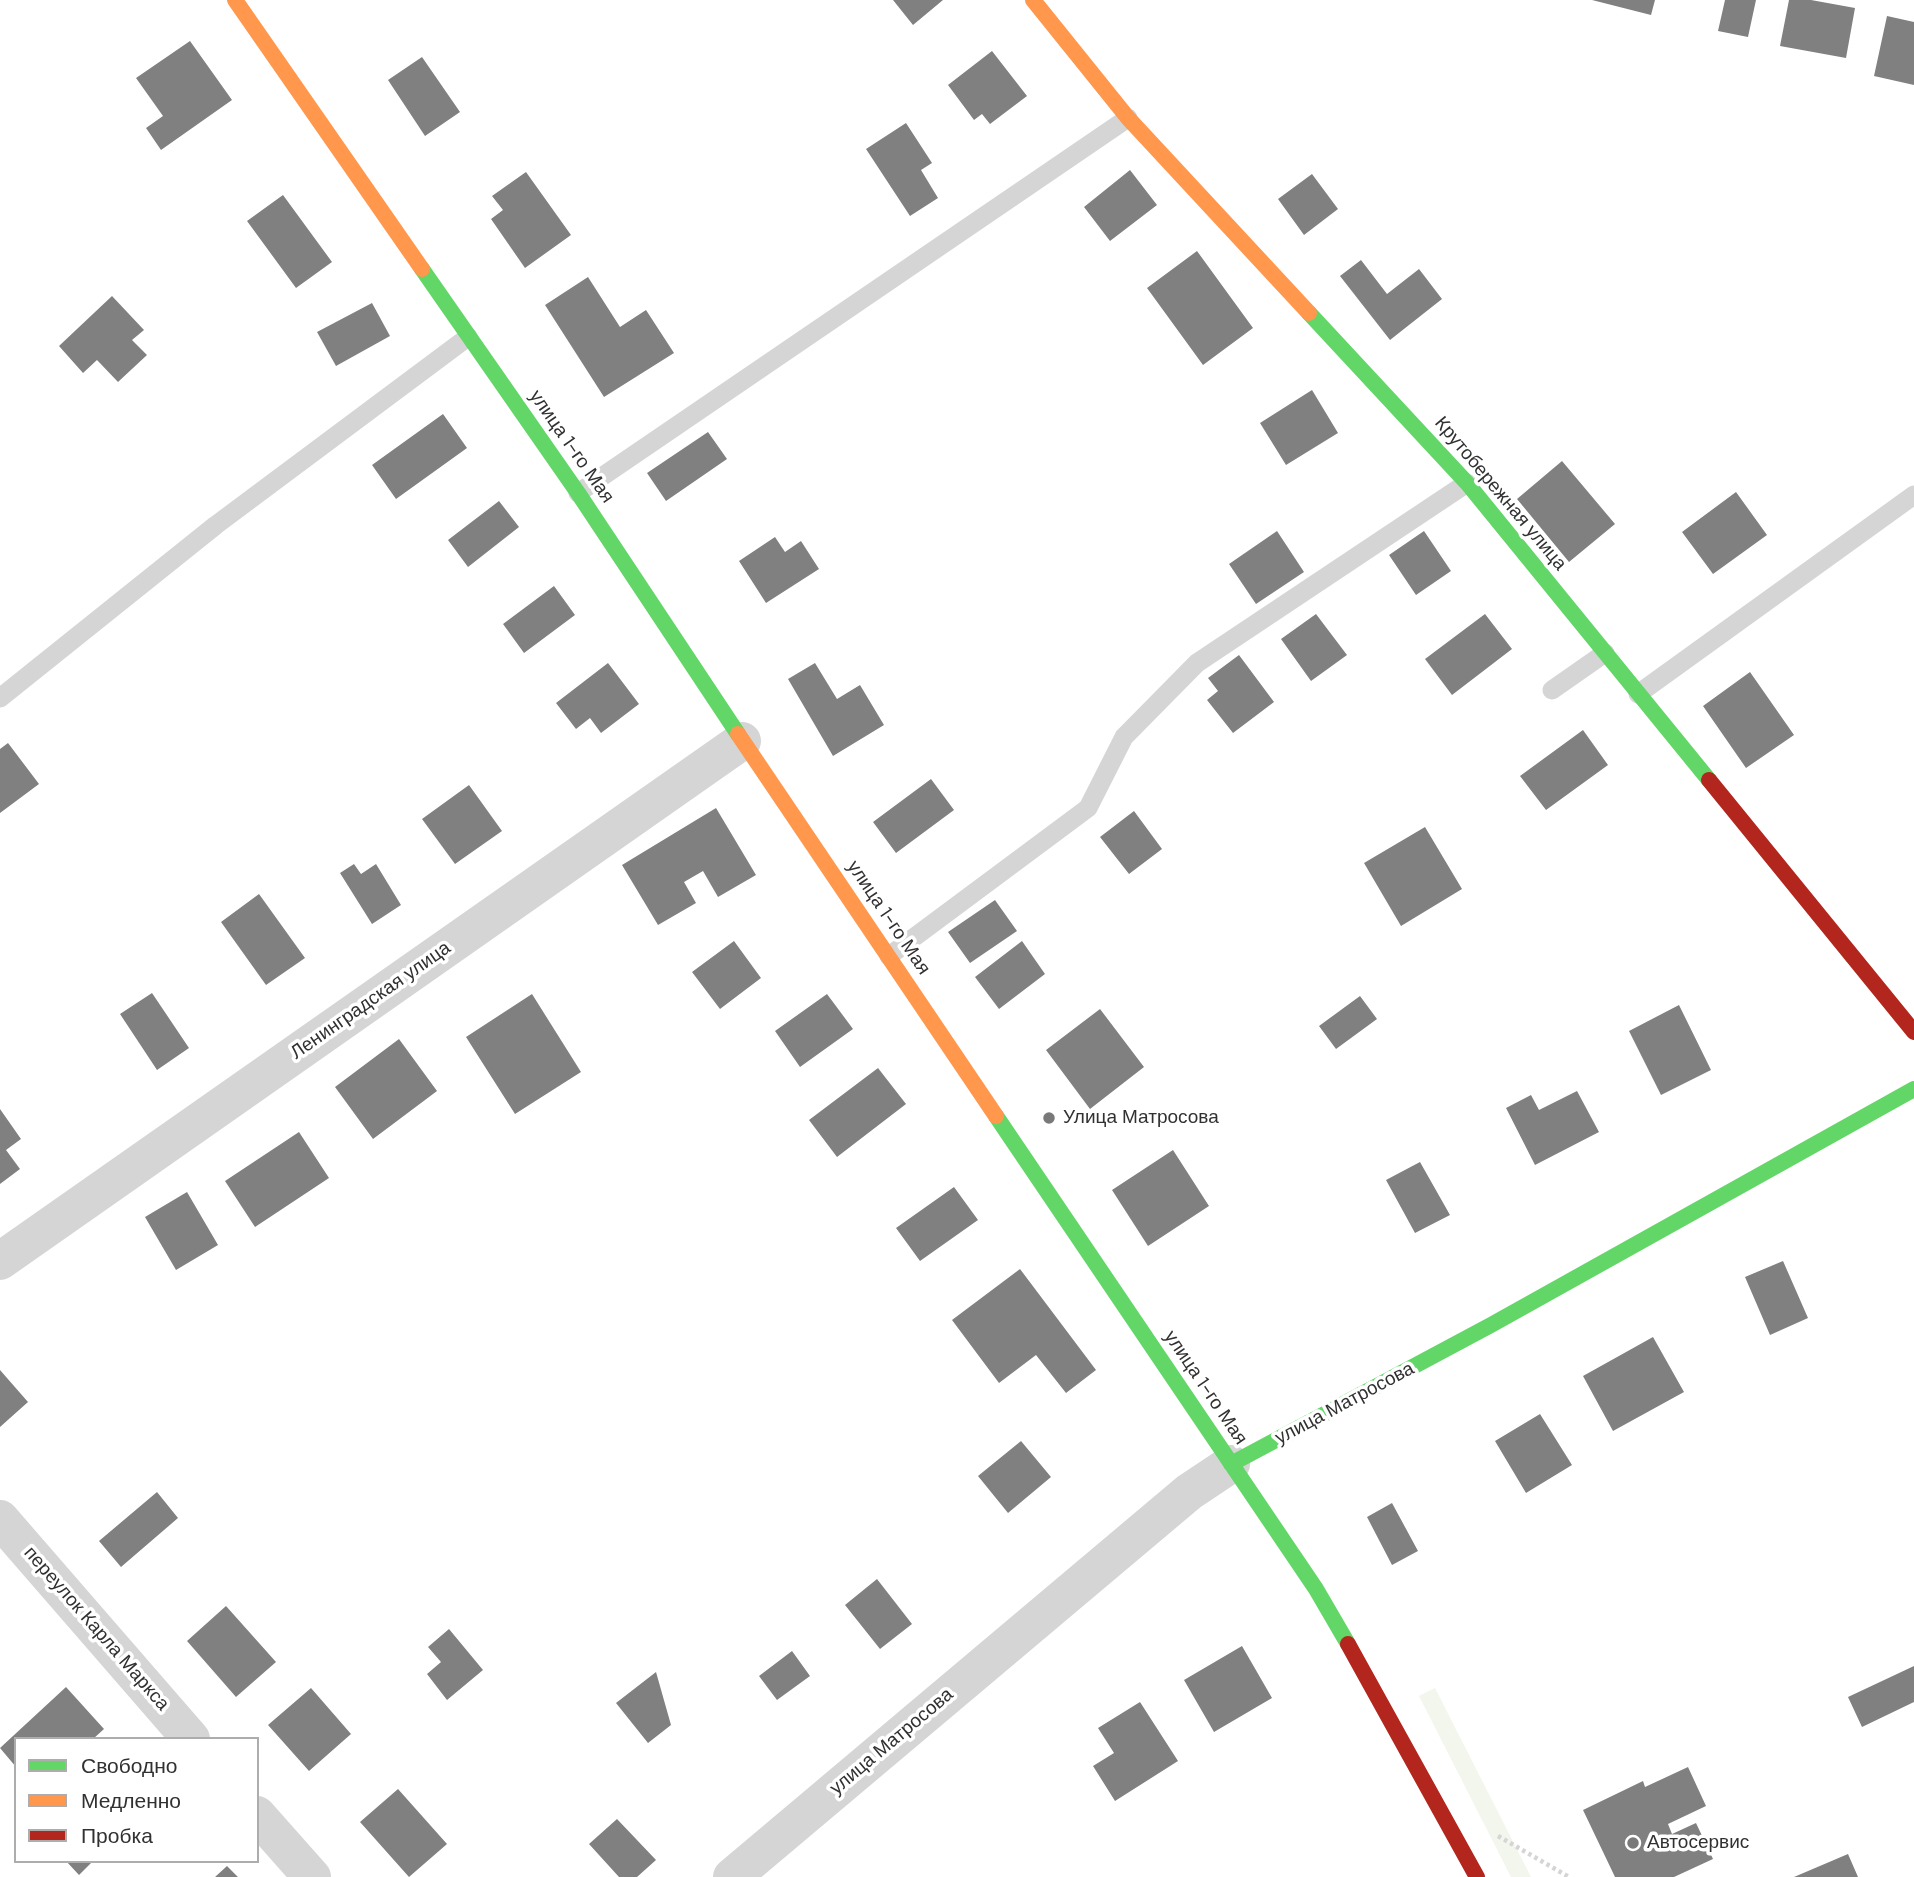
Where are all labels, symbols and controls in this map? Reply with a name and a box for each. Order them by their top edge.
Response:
street label: улица 1-го Мая [524,386,618,508]
street label: Крутобережная улица [1429,413,1571,575]
street label: улица 1-го Мая [841,857,935,979]
street label: Ленинградская улица [287,937,455,1065]
place label: Улица Матросова [1063,1107,1219,1129]
marker: Улица Матросова [1041,1110,1057,1126]
street label: улица 1-го Мая [1158,1327,1252,1449]
street label: улица Матросова [1272,1358,1418,1450]
street label: переулок Карла Маркса [18,1542,174,1716]
street label: улица Матросова [826,1684,958,1800]
legend [14,1737,259,1863]
text: Свободно [81,1752,178,1780]
text: Медленно [81,1787,181,1815]
text: Пробка [81,1822,153,1850]
place label: Автосервис [1647,1832,1749,1854]
marker: Автосервис [1625,1835,1641,1851]

